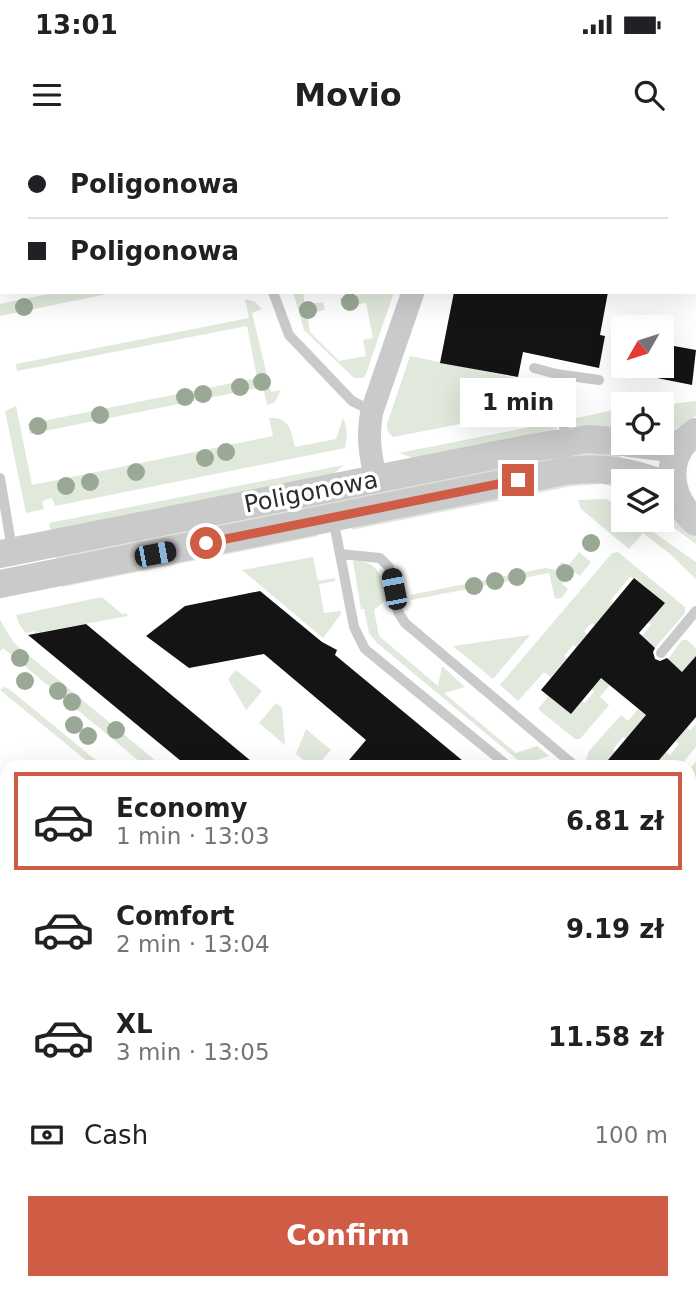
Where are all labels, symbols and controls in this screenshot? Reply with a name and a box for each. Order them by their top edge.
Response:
text: 13:01 [35,10,118,40]
icon: menu [28,76,66,114]
text: Movio [294,76,402,114]
icon: search [630,76,668,114]
text: Poligonowa [70,169,239,199]
text: Poligonowa [70,236,239,266]
north arrow [611,315,674,378]
map controls [611,315,674,532]
callout: 1 min [460,378,576,428]
text: 1 min [482,389,554,415]
button: locate [611,392,674,455]
route end [502,464,534,496]
street label: Poligonowa [242,465,380,519]
button: layers [611,469,674,532]
route start [190,527,222,559]
car [133,540,178,568]
car [380,566,409,612]
icon: car [32,790,95,853]
text: Economy [116,793,247,823]
text: 6.81 zł [566,806,664,836]
text: 1 min · 13:03 [116,823,270,849]
icon: car [32,898,95,961]
text: Comfort [116,901,234,931]
text: 9.19 zł [566,914,664,944]
text: 2 min · 13:04 [116,931,270,957]
icon: car [32,1006,95,1069]
text: XL [116,1009,153,1039]
text: 11.58 zł [548,1022,664,1052]
text: 3 min · 13:05 [116,1039,270,1065]
icon: cash [28,1116,66,1154]
text: Cash [84,1120,148,1150]
text: 100 m [594,1122,668,1148]
button: Confirm [28,1196,668,1276]

